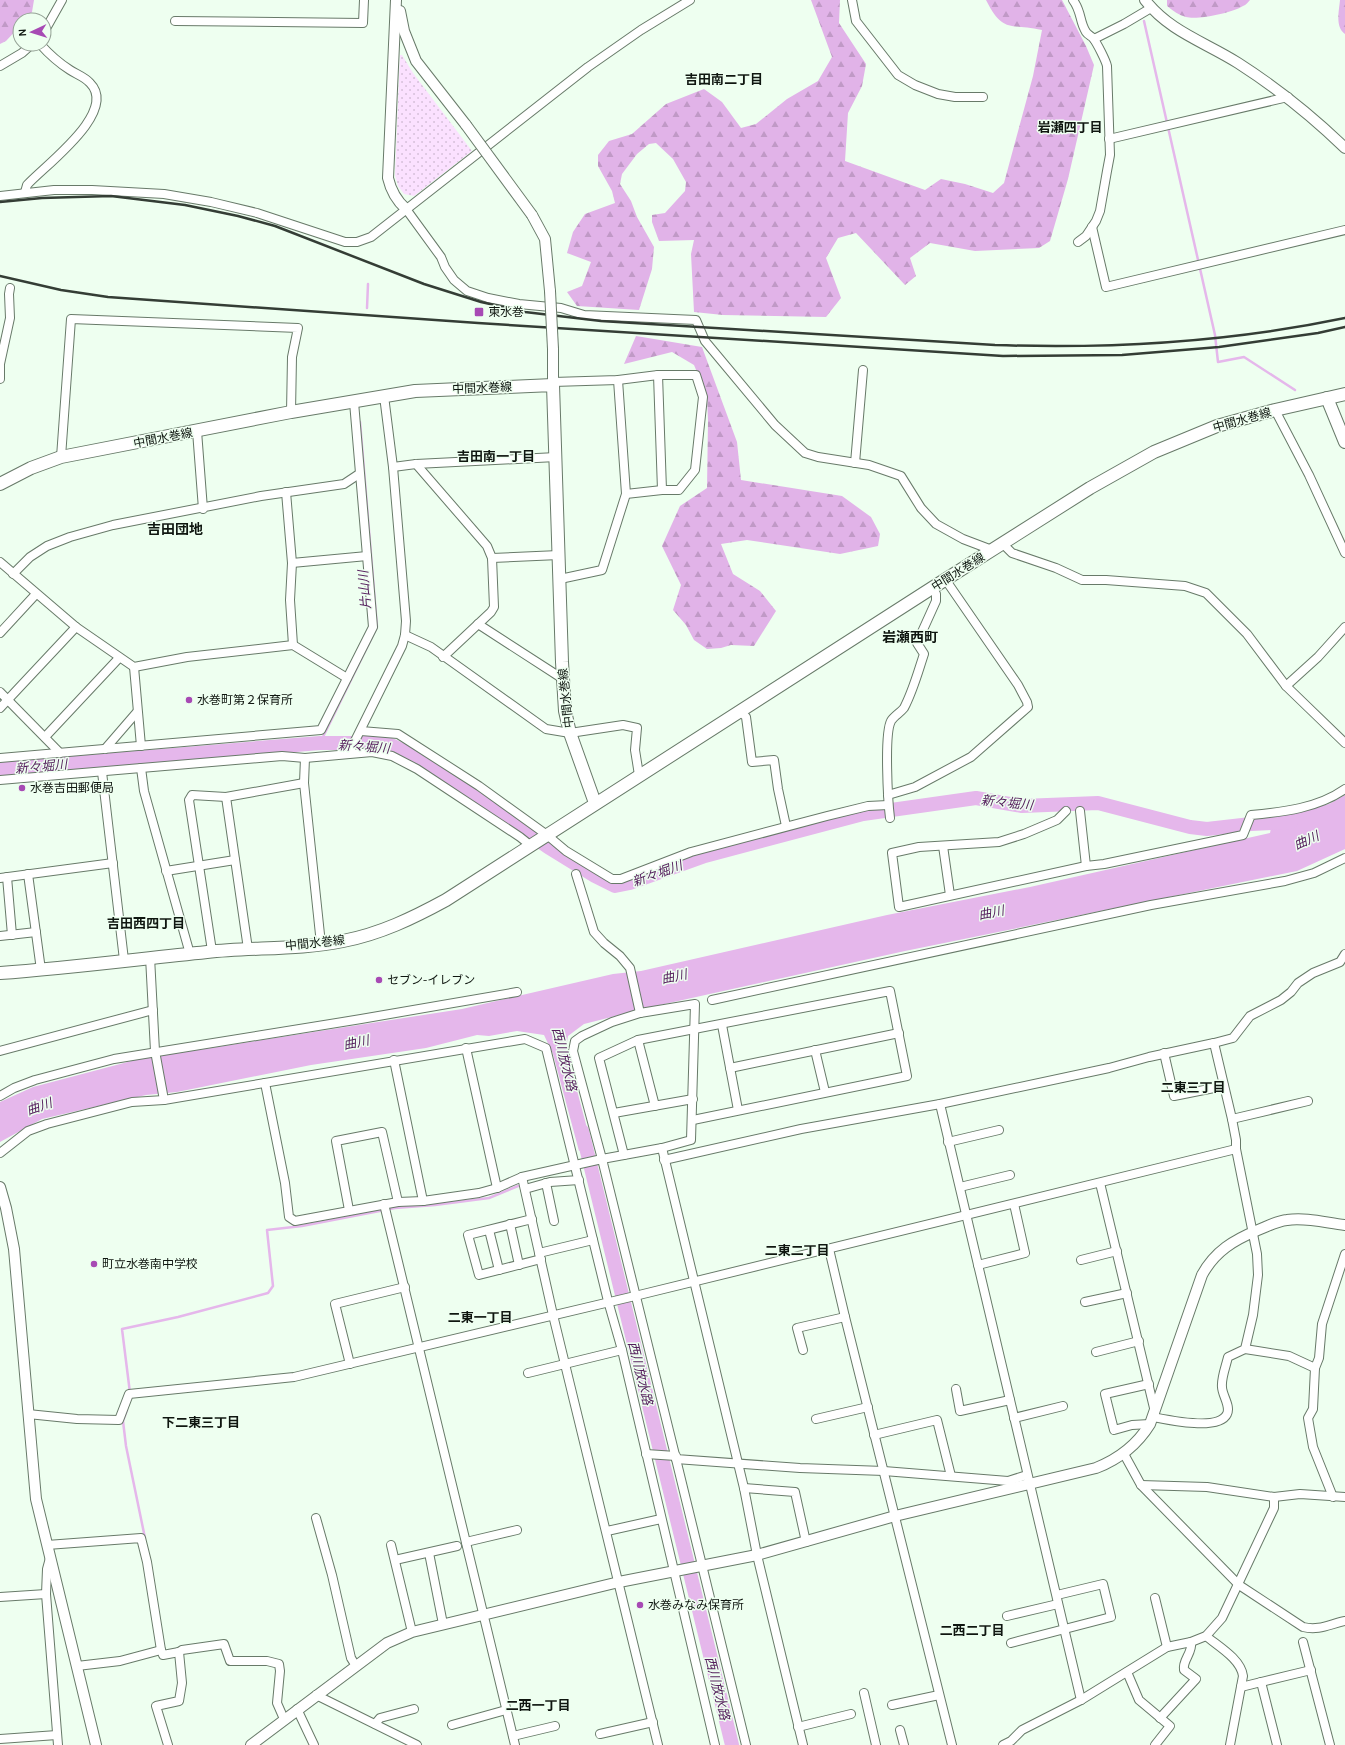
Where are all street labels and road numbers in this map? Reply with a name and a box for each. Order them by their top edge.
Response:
street label: 中間水巻線 [452,380,512,396]
street label: 中間水巻線 [1211,405,1273,435]
street label: 中間水巻線 [132,425,194,451]
street label: 中間水巻線 [929,550,987,594]
street label: 中間水巻線 [556,667,576,729]
street label: 中間水巻線 [284,933,346,953]

